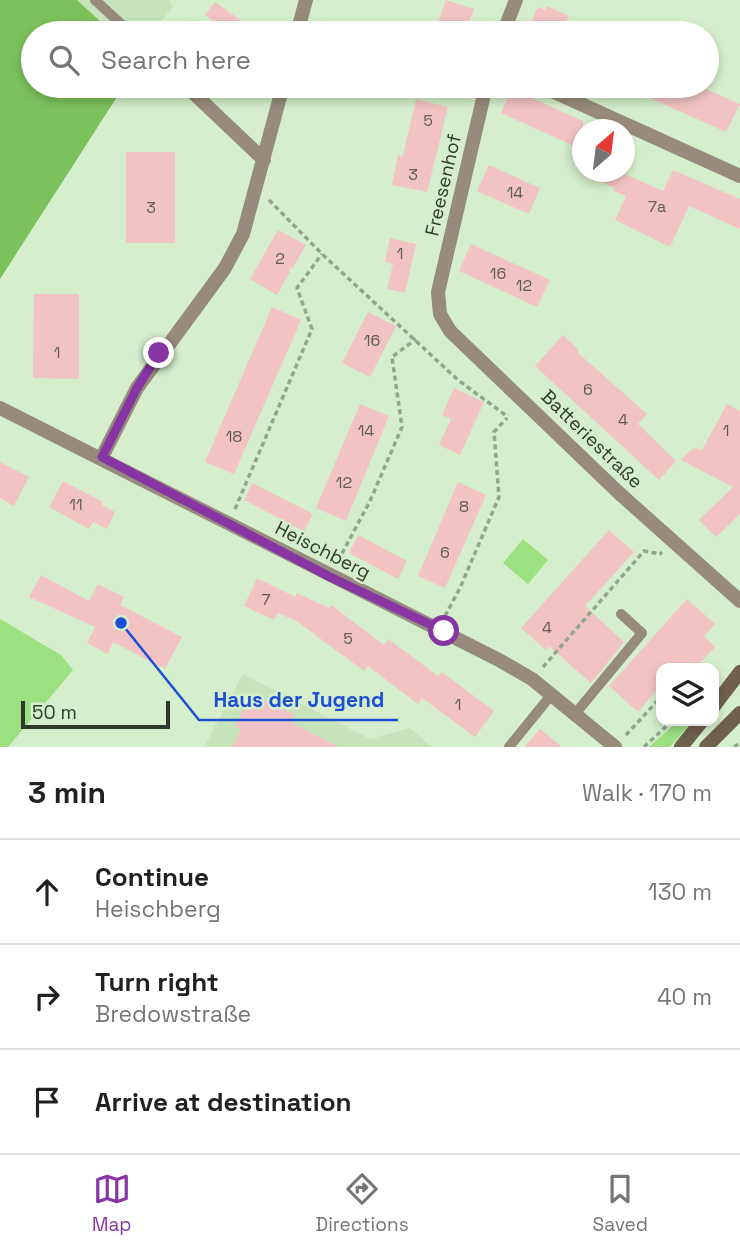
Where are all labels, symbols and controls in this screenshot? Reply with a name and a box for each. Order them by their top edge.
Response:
search box [21,21,719,98]
icon: search [45,41,83,79]
text: Search here [101,43,251,77]
house number: 5 [423,110,433,131]
north arrow [572,119,635,182]
street label: Freesenhof [419,132,467,238]
house number: 3 [408,164,418,185]
house number: 14 [507,182,523,203]
house number: 7a [648,196,666,217]
house number: 3 [146,197,156,218]
house number: 1 [397,243,403,264]
house number: 2 [275,248,285,269]
house number: 16 [490,263,506,284]
house number: 12 [516,275,532,296]
house number: 16 [364,330,380,351]
route end [143,337,174,368]
house number: 1 [54,342,60,363]
house number: 6 [583,379,593,400]
street label: Batteriestraße [536,384,648,494]
house number: 4 [618,409,628,430]
house number: 14 [358,420,374,441]
house number: 1 [723,420,729,441]
house number: 18 [226,426,242,447]
house number: 12 [336,472,352,493]
house number: 11 [69,494,83,515]
house number: 8 [459,496,469,517]
street label: Heischberg [271,515,375,585]
house number: 6 [440,542,450,563]
house number: 7 [261,589,271,610]
route start [428,615,459,646]
house number: 4 [542,617,552,638]
house number: 5 [343,628,353,649]
map controls [656,663,719,726]
button: layers [656,663,719,726]
callout: Haus der Jugend [199,678,398,720]
text: Haus der Jugend [214,686,384,713]
house number: 1 [455,694,461,715]
scale bar [21,698,170,730]
text: 50 m [32,700,77,725]
text: 3 min [28,773,106,812]
text: Walk · 170 m [582,778,712,808]
text: Continue [95,860,209,894]
icon: ahead [28,873,66,911]
text: 130 m [648,877,712,907]
text: Heischberg [95,894,221,924]
text: Turn right [95,965,219,999]
icon: right [28,978,66,1016]
text: 40 m [657,982,712,1012]
text: Bredowstraße [95,999,251,1029]
icon: arrive [28,1083,66,1121]
text: Arrive at destination [95,1085,352,1119]
tab: Map [92,1170,132,1237]
tab: Directions [316,1170,409,1237]
tab: Saved [593,1170,648,1237]

